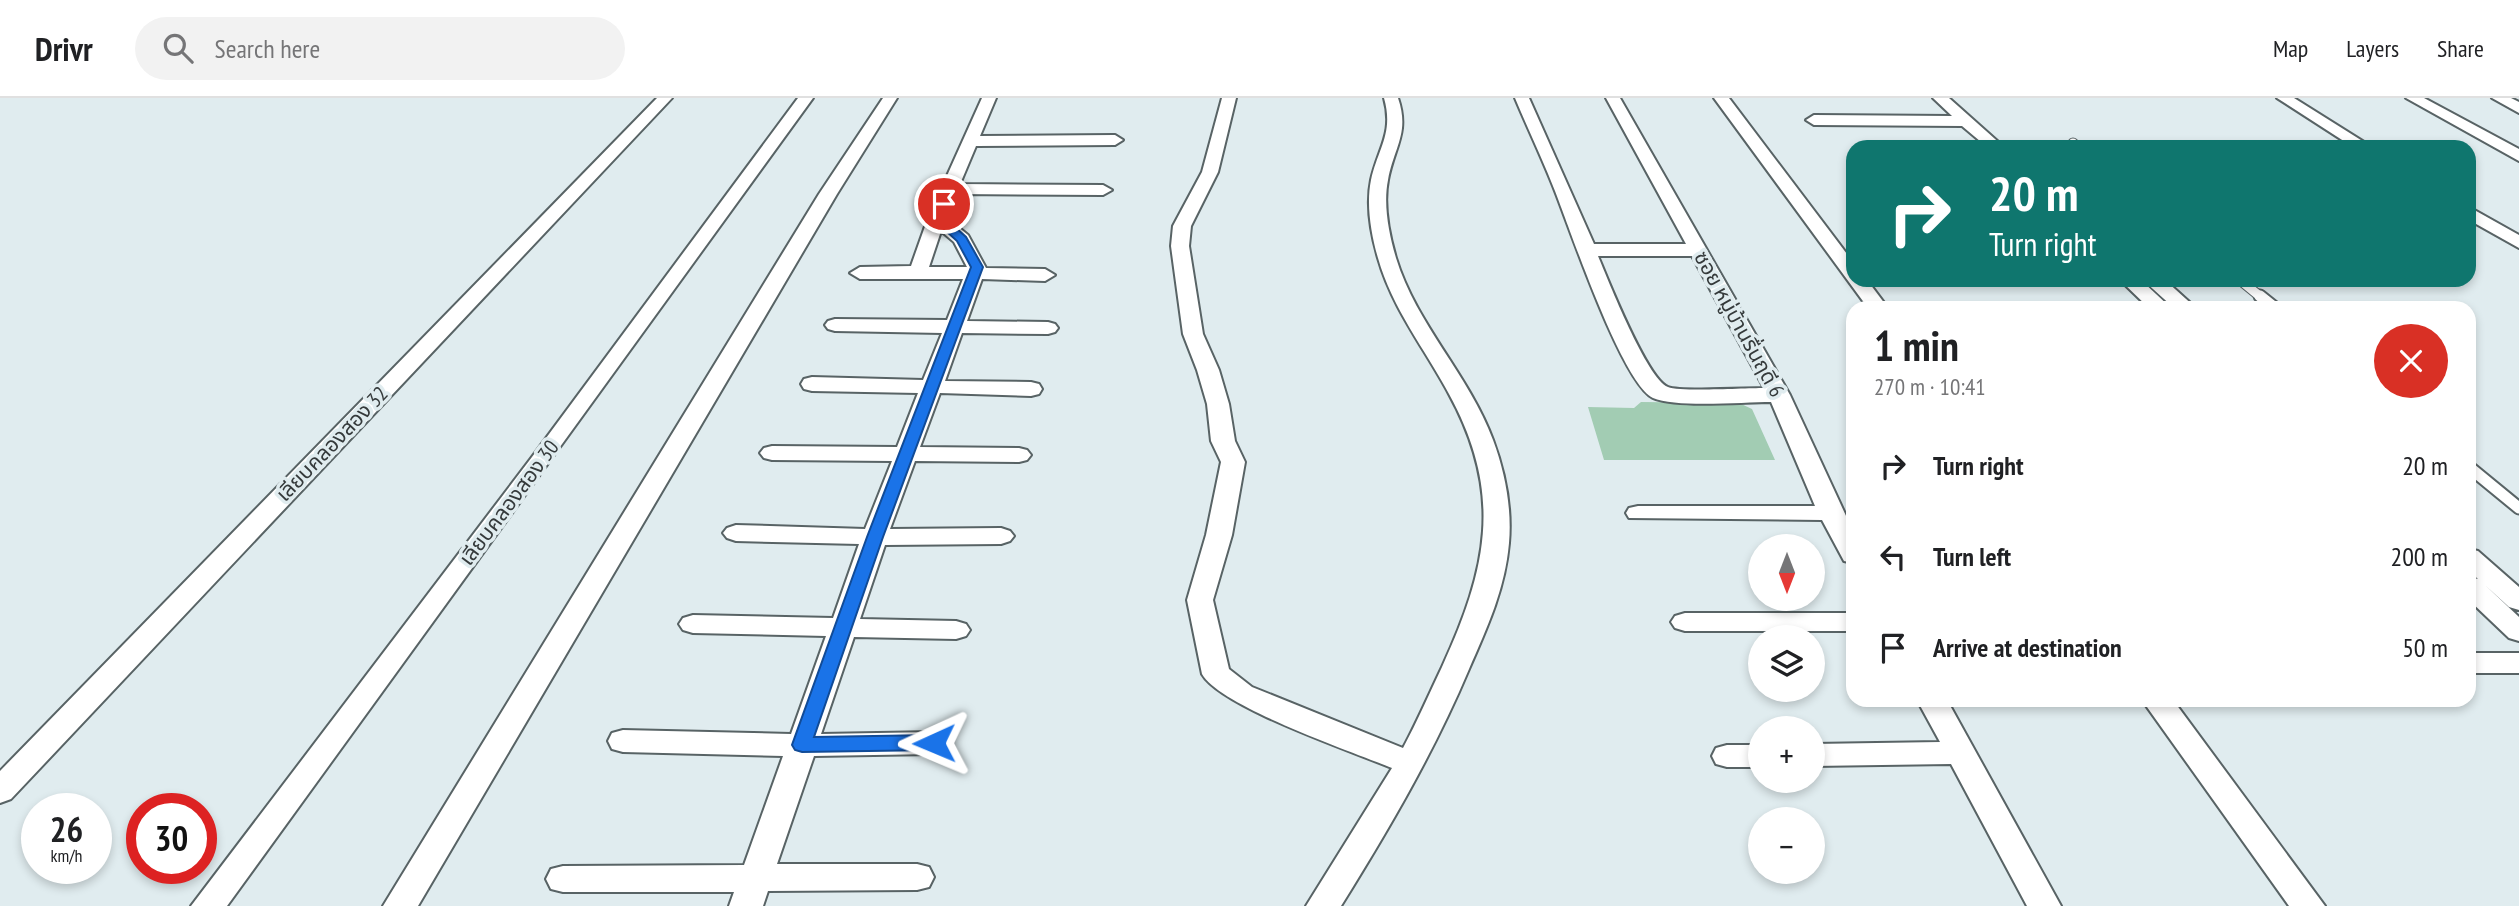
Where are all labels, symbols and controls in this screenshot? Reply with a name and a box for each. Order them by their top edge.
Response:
search box [135,17,625,80]
text: Drivr [35,27,93,70]
icon: search [159,29,197,67]
text: Search here [215,32,320,65]
text: Map [2273,33,2308,64]
text: Layers [2346,33,2399,64]
text: Share [2437,33,2484,64]
text: 20 m [1989,161,2078,225]
icon: right [1874,168,1965,259]
pin [914,174,974,234]
icon: arrive [925,185,963,223]
text: Turn right [1989,223,2097,265]
street label: ซอย หมู่บ้านรื่นฤดี 6 [1688,246,1792,401]
text: 1 min [1874,318,1959,373]
button: close [2374,324,2448,398]
text: 270 m · 10:41 [1874,372,1986,401]
street label: เลียบคลองสอง 32 [270,380,393,507]
street label: เลียบคลองสอง 30 [453,435,565,571]
icon: right [1874,447,1912,485]
text: Turn right [1933,449,2024,482]
text: 20 m [2402,449,2448,482]
north arrow [1748,534,1825,611]
map controls [1748,534,1825,884]
icon: left [1874,538,1912,576]
text: Turn left [1933,540,2011,573]
text: 200 m [2390,540,2448,573]
button: layers [1748,625,1825,702]
icon: arrive [1874,629,1912,667]
text: Arrive at destination [1933,631,2122,664]
text: 50 m [2402,631,2448,664]
position arrow [897,706,971,780]
button: + [1748,716,1825,793]
speed limit sign: 30 [126,793,217,884]
text: 26 [50,806,83,852]
button: − [1748,807,1825,884]
text: km/h [51,844,82,867]

